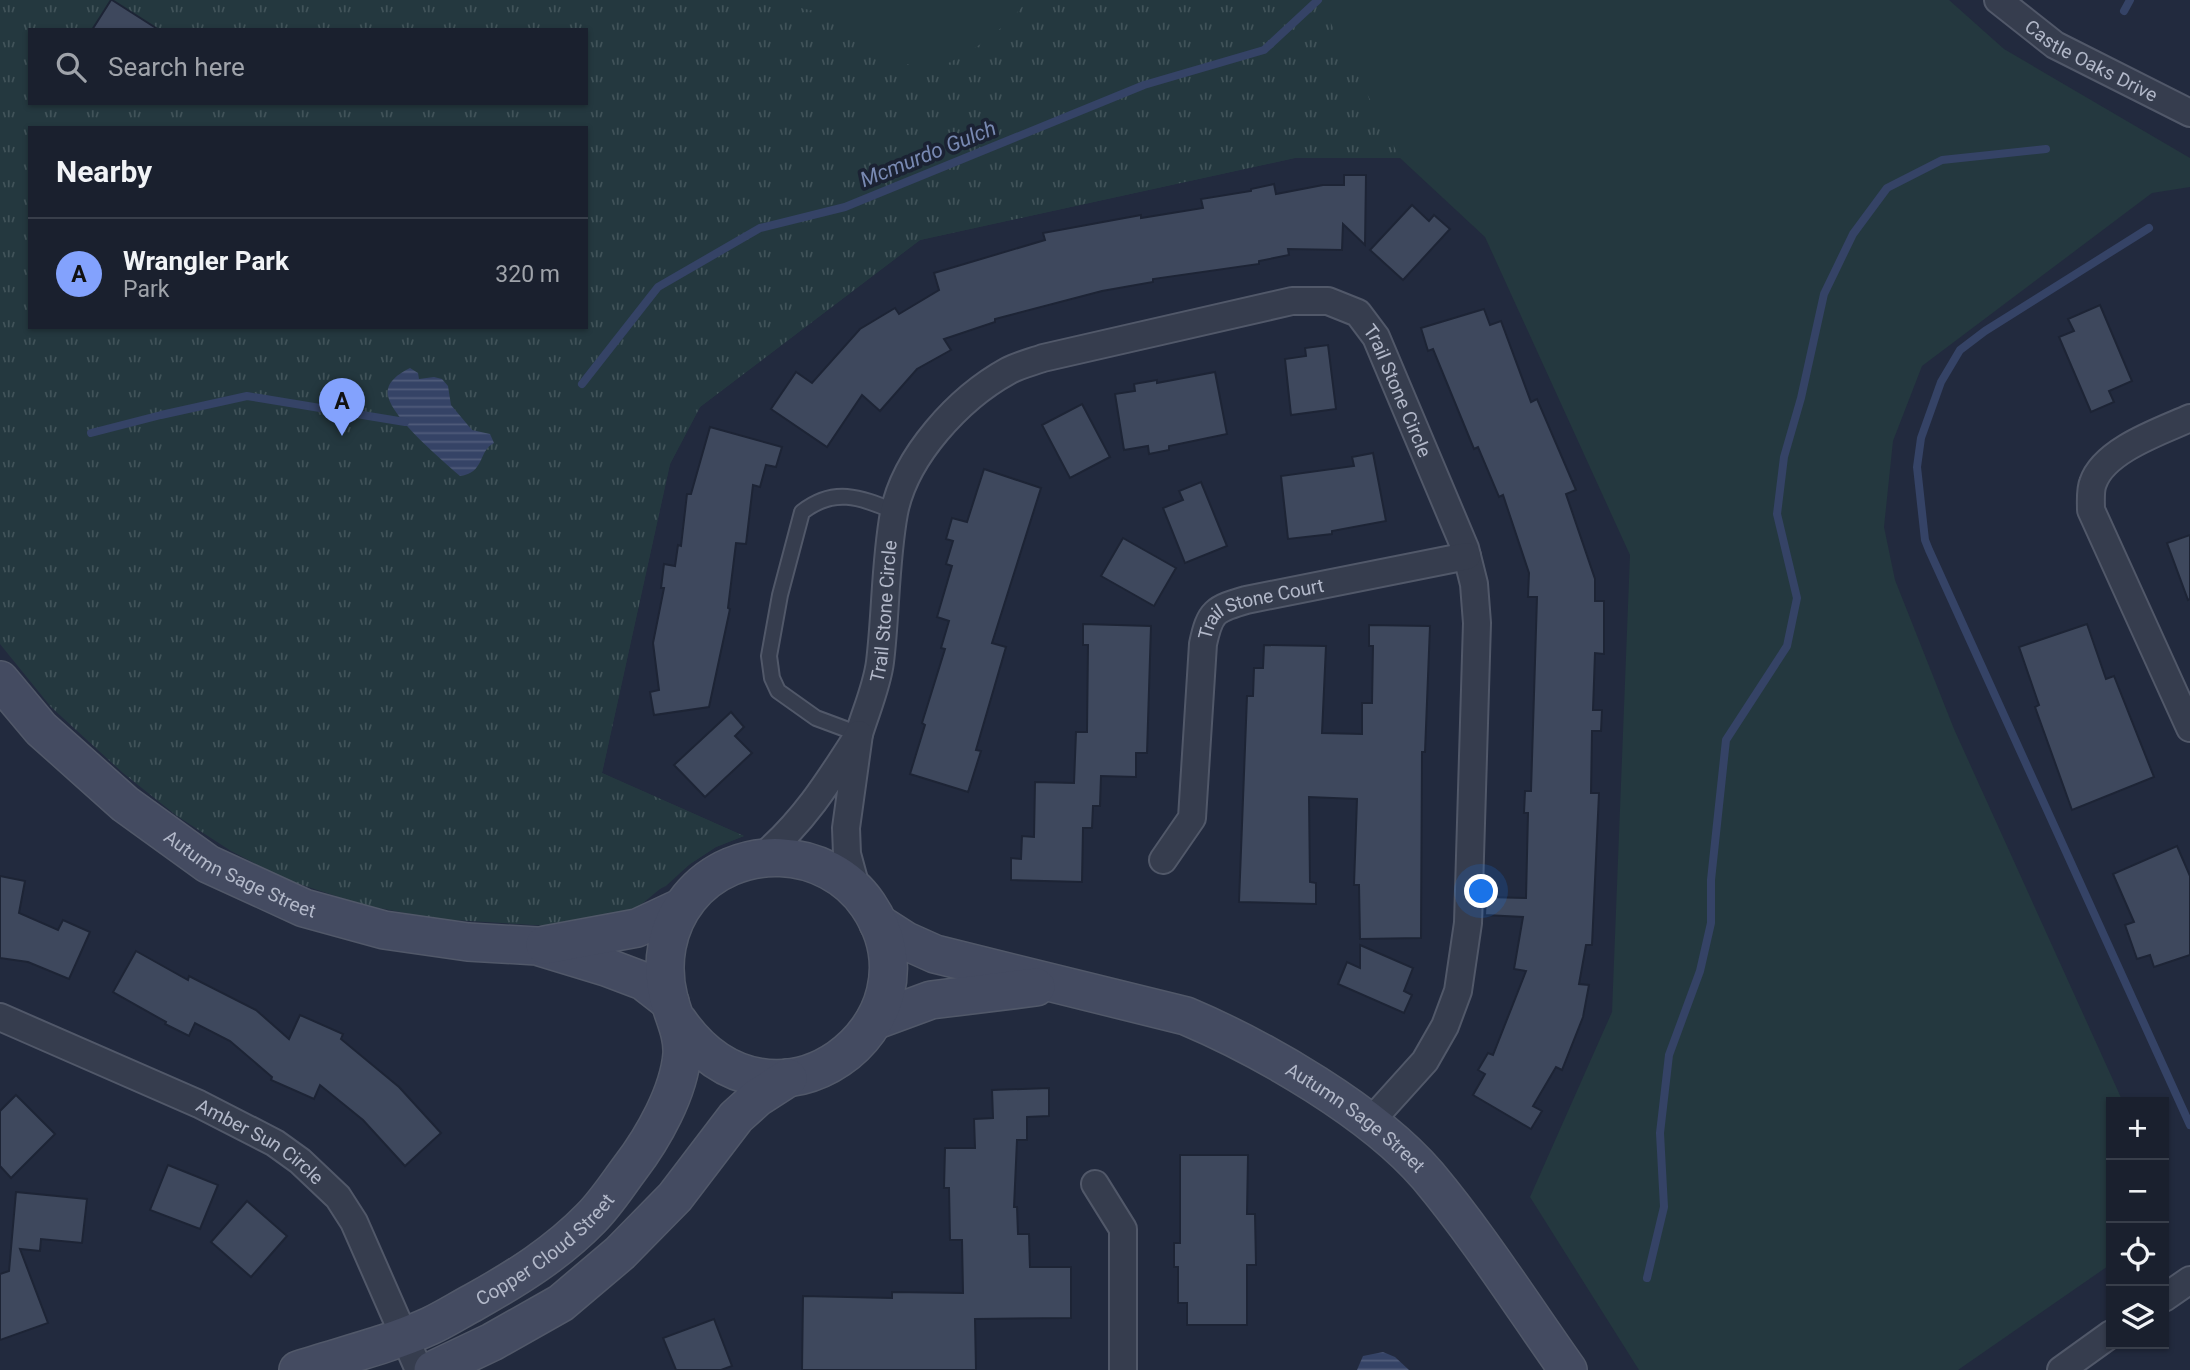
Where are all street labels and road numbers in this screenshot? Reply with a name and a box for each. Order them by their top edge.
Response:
street label: Castle Oaks Drive [2020,15,2161,107]
street label: Trail Stone Circle [1358,320,1436,461]
street label: Trail Stone Circle [865,539,902,685]
street label: Trail Stone Court [1193,574,1326,642]
street label: Autumn Sage Street [159,825,318,923]
street label: Autumn Sage Street [1282,1058,1430,1177]
street label: Amber Sun Circle [193,1094,328,1189]
street label: Copper Cloud Street [472,1189,619,1311]

